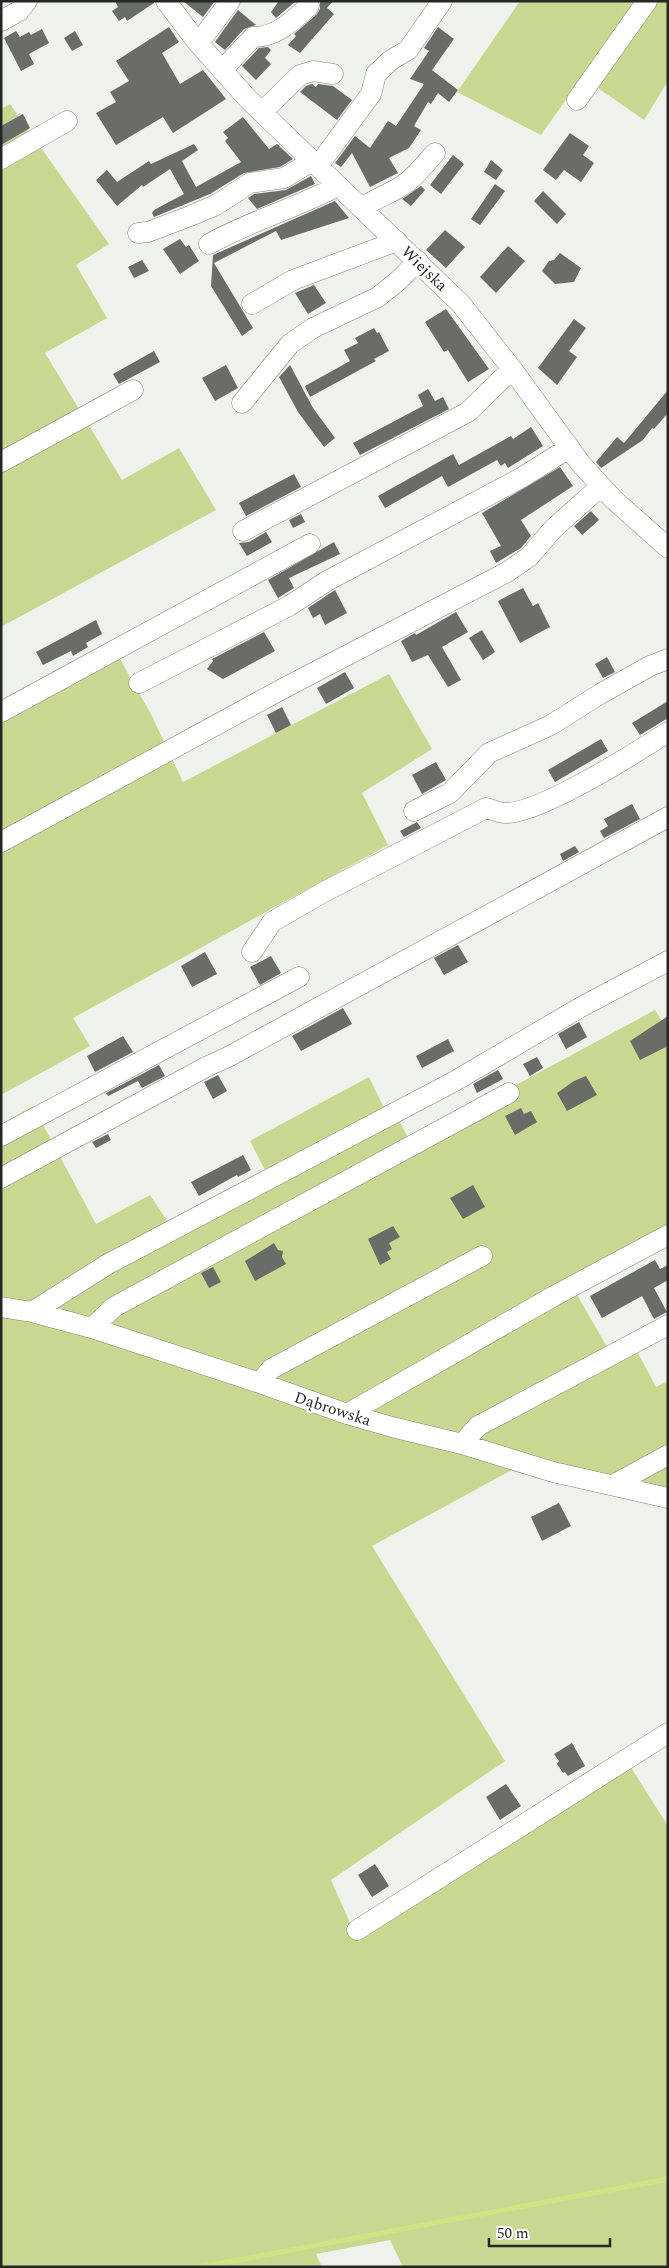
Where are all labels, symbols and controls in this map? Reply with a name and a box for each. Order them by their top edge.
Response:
street label: Wiejska [396,240,453,297]
street label: Dąbrowska [291,1385,374,1433]
scale bar [489,2216,610,2248]
text: 50 m [497,2222,529,2245]

